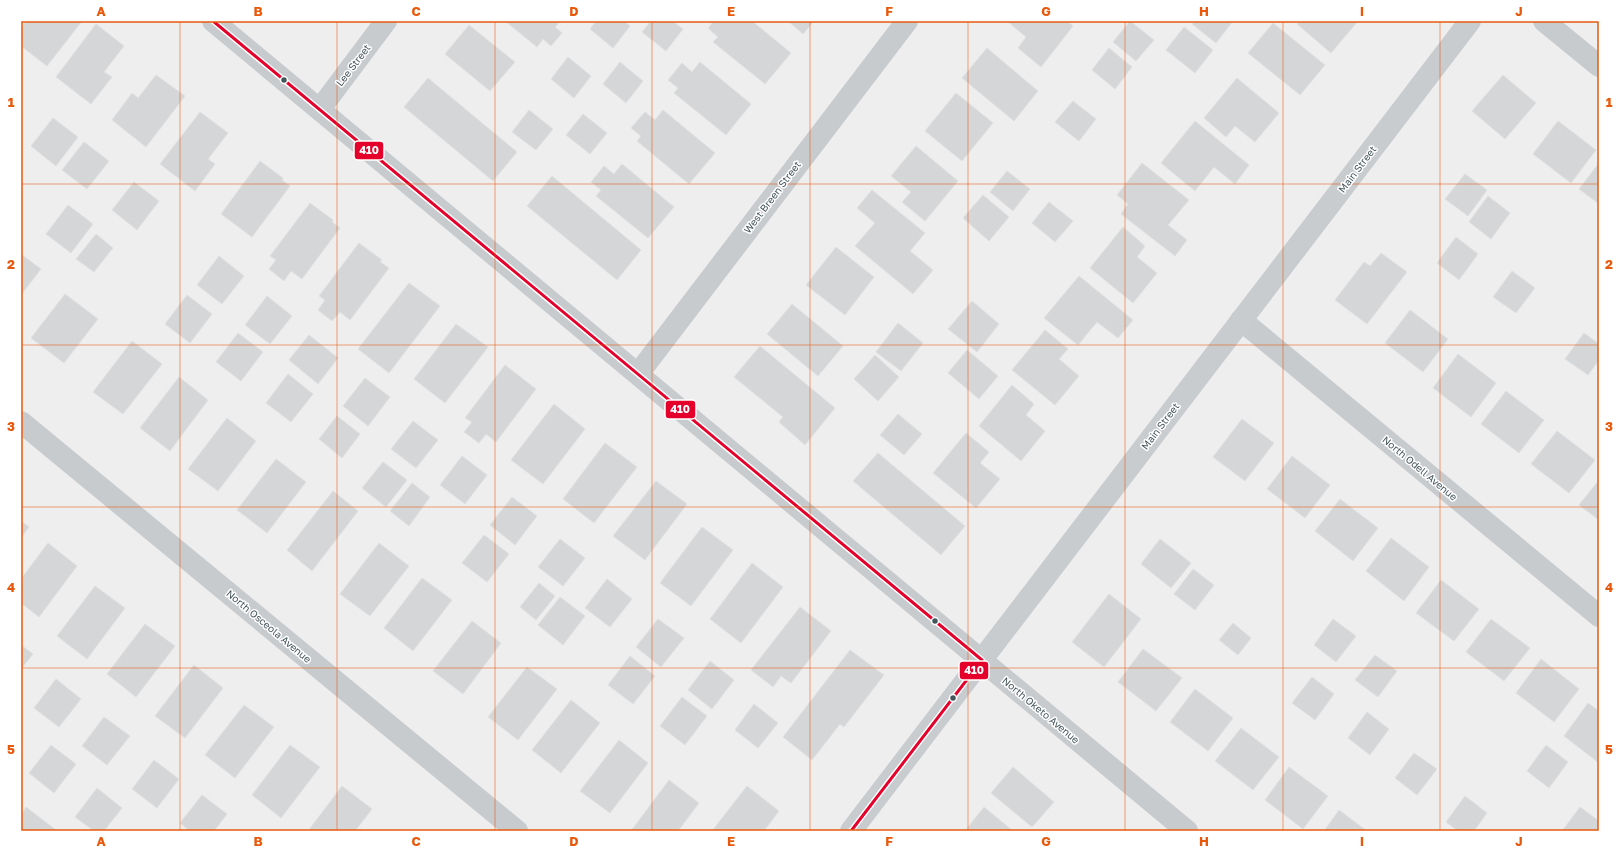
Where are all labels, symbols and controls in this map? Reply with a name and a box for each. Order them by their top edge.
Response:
text: A [96,3,106,19]
text: B [253,3,263,19]
text: C [411,3,421,19]
text: D [569,3,579,19]
text: E [727,3,735,19]
text: F [885,3,893,19]
text: G [1041,3,1051,19]
text: H [1199,3,1209,19]
text: I [1360,3,1364,19]
text: J [1515,3,1523,19]
street label: Lee Street [333,42,373,88]
unlabelled marker [279,75,289,85]
text: 1 [8,94,15,110]
text: 1 [1606,94,1613,110]
line badge: 410 [354,141,384,160]
text: 410 [359,143,379,156]
street label: Main Street [1336,143,1378,195]
street label: West Breen Street [741,159,803,235]
text: 2 [7,256,15,272]
text: 2 [1605,256,1613,272]
line badge: 410 [665,400,696,419]
street label: Main Street [1139,400,1181,452]
text: 410 [670,402,690,415]
text: 3 [7,418,15,434]
text: 3 [1605,418,1613,434]
street label: North Odell Avenue [1380,433,1460,503]
text: 4 [7,579,15,595]
text: 4 [1605,579,1613,595]
street label: North Osceola Avenue [224,587,314,665]
unlabelled marker [930,616,940,626]
line badge: 410 [959,661,989,680]
text: 410 [964,663,984,676]
street label: North Oketo Avenue [1000,674,1082,746]
unlabelled marker [948,693,958,703]
text: 5 [7,741,15,757]
text: 5 [1605,741,1613,757]
text: A [96,833,106,849]
text: B [253,833,263,849]
text: C [411,833,421,849]
text: D [569,833,579,849]
text: E [727,833,735,849]
text: F [885,833,893,849]
text: G [1041,833,1051,849]
text: H [1199,833,1209,849]
text: I [1360,833,1364,849]
text: J [1515,833,1523,849]

